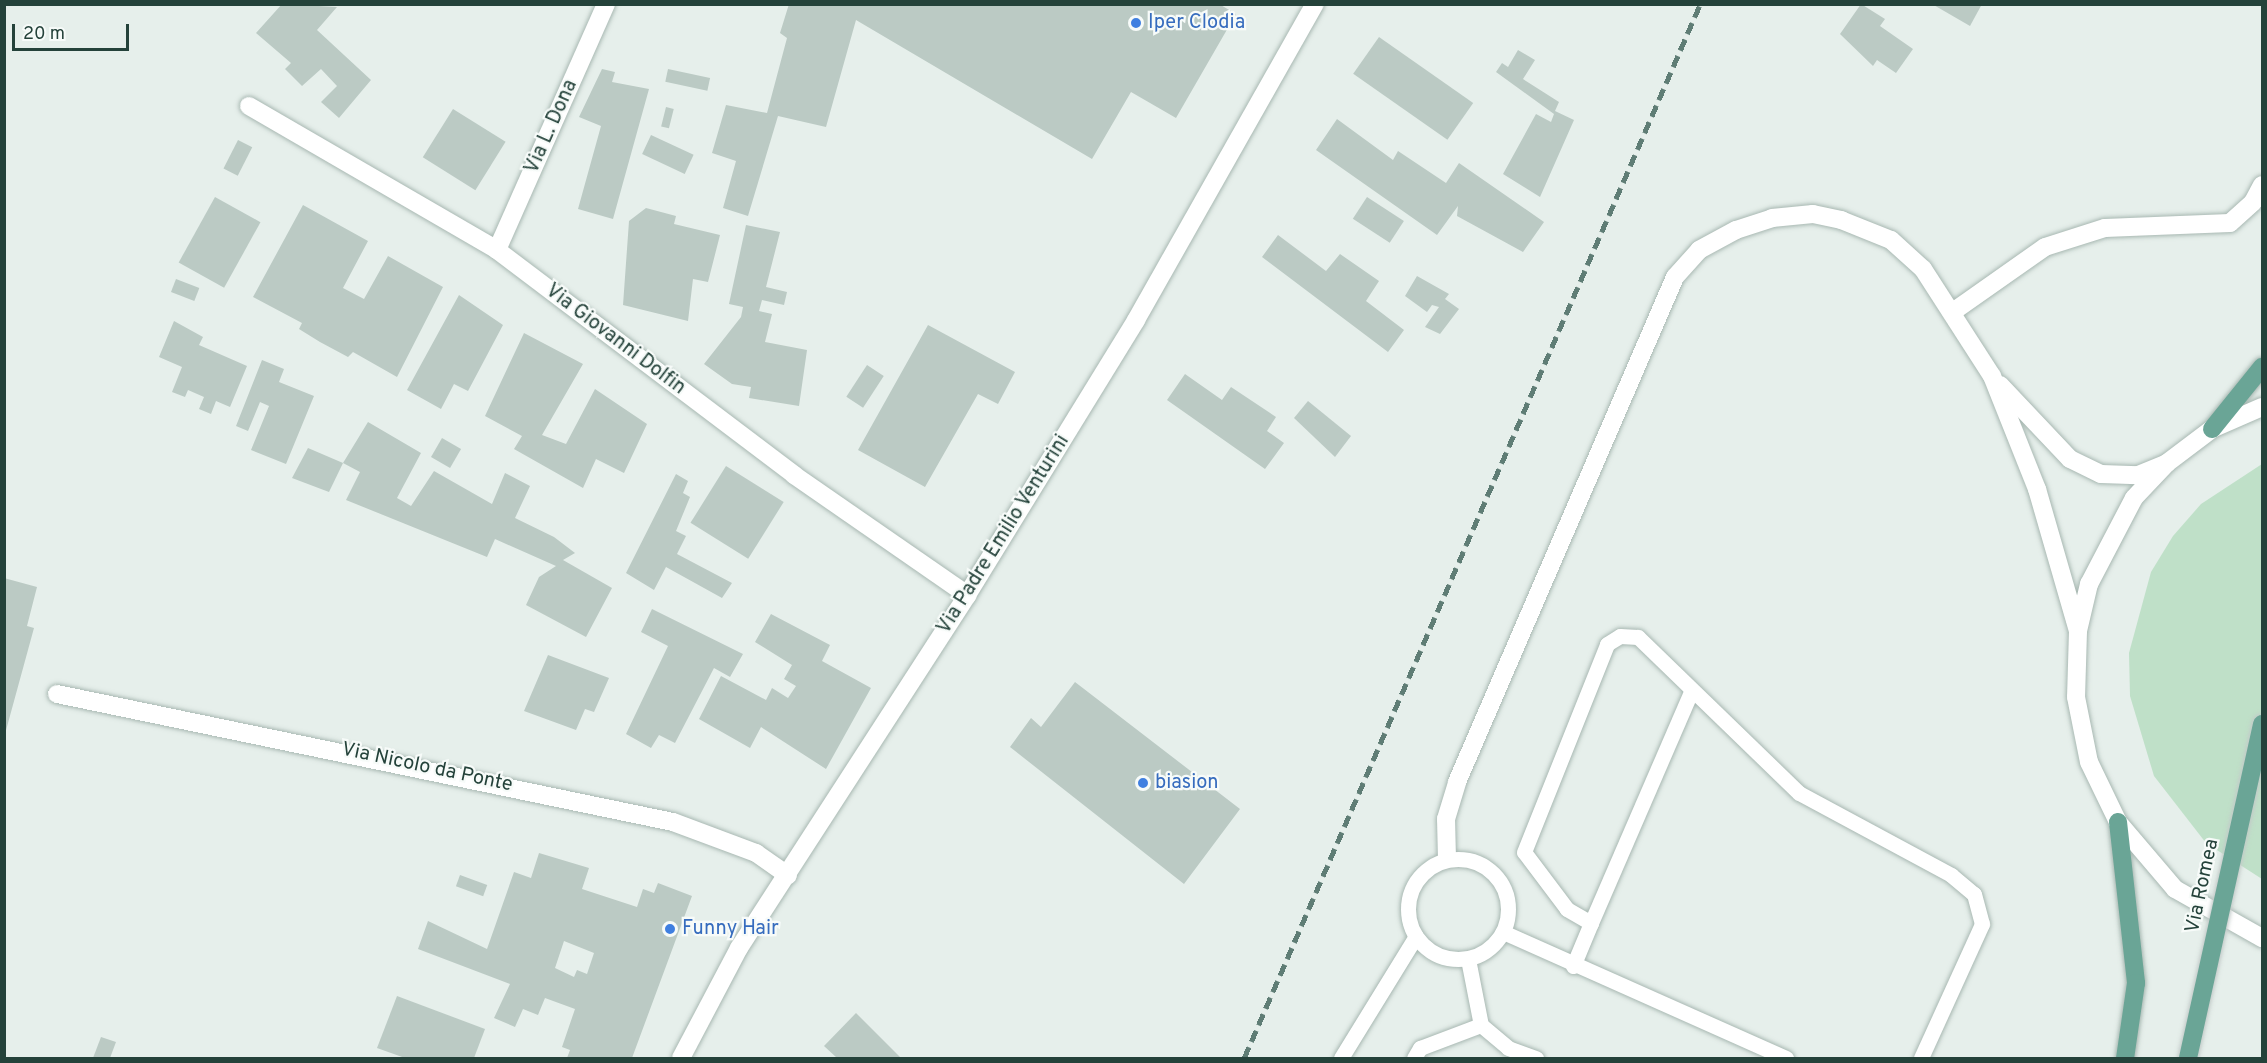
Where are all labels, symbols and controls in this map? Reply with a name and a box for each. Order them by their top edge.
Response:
place label: Iper Clodia [1148,11,1245,35]
scale bar [15,12,132,50]
marker: Iper Clodia [1129,16,1143,30]
text: 20 m [23,23,65,46]
street label: Via L. Dona [521,76,583,178]
street label: Via Giovanni Dolfin [540,279,690,401]
street label: Via Padre Emilio Venturini [933,431,1075,639]
street label: Via Nicolo da Ponte [339,738,515,798]
place label: biasion [1155,771,1219,795]
marker: biasion [1136,776,1150,790]
street label: Via Romea [2181,837,2225,935]
place label: Funny Hair [682,917,779,941]
marker: Funny Hair [663,922,677,936]

